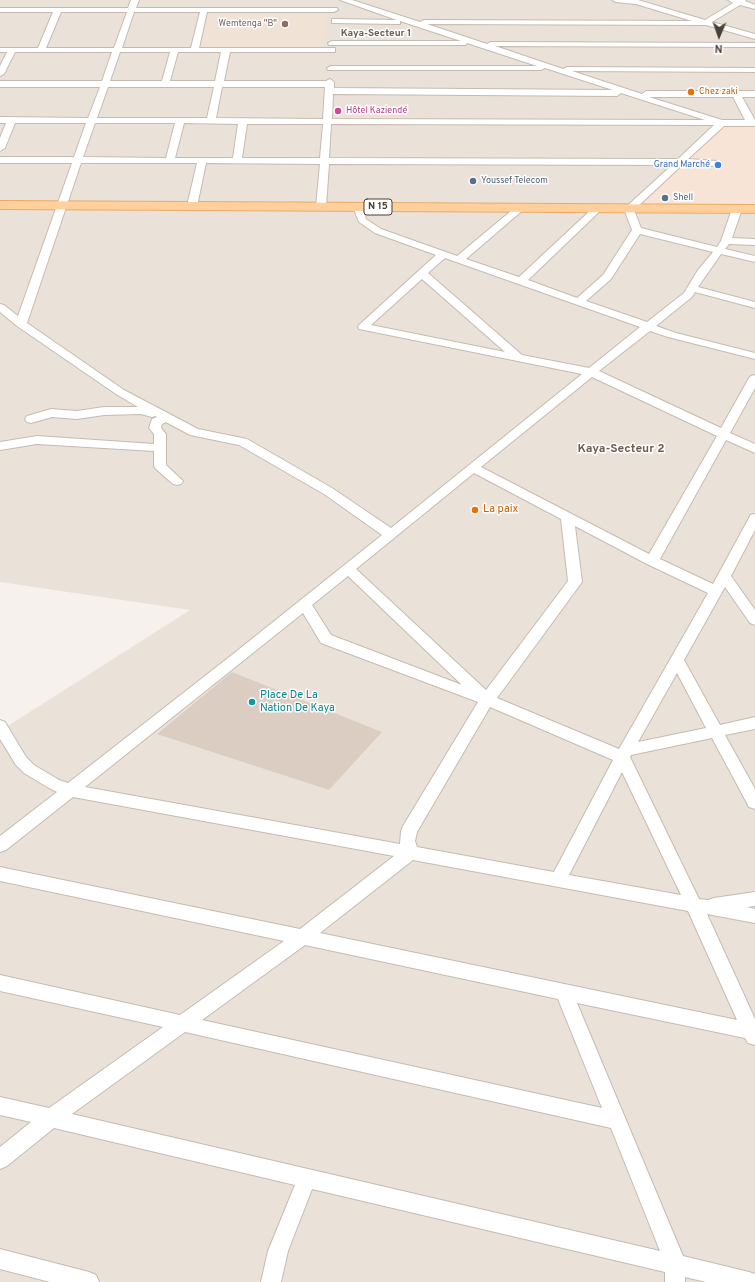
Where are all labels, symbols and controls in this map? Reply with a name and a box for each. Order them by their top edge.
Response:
north arrow [699,16,739,56]
place label: Wemtenga "B" [219,19,277,29]
marker: Wemtenga "B" [280,19,290,29]
district label: Kaya-Secteur 1 [341,28,411,40]
text: N [714,41,723,55]
marker: Chez zaki [686,87,696,97]
place label: Chez zaki [699,87,738,97]
marker: Hôtel Kaziendé [333,106,343,116]
place label: Hôtel Kaziendé [346,106,407,116]
place label: Grand Marché [654,160,710,170]
marker: Grand Marché [713,160,723,170]
marker: Youssef Telecom [468,176,478,186]
place label: Youssef Telecom [481,176,548,186]
marker: Shell [660,193,670,203]
place label: Shell [673,193,693,203]
road number: N 15 [364,199,392,215]
district label: Kaya-Secteur 2 [577,443,665,457]
place label: La paix [483,503,518,517]
marker: La paix [470,505,480,515]
place label: Place De La Nation De Kaya [260,689,335,715]
marker: Place De La Nation De Kaya [247,697,257,707]

